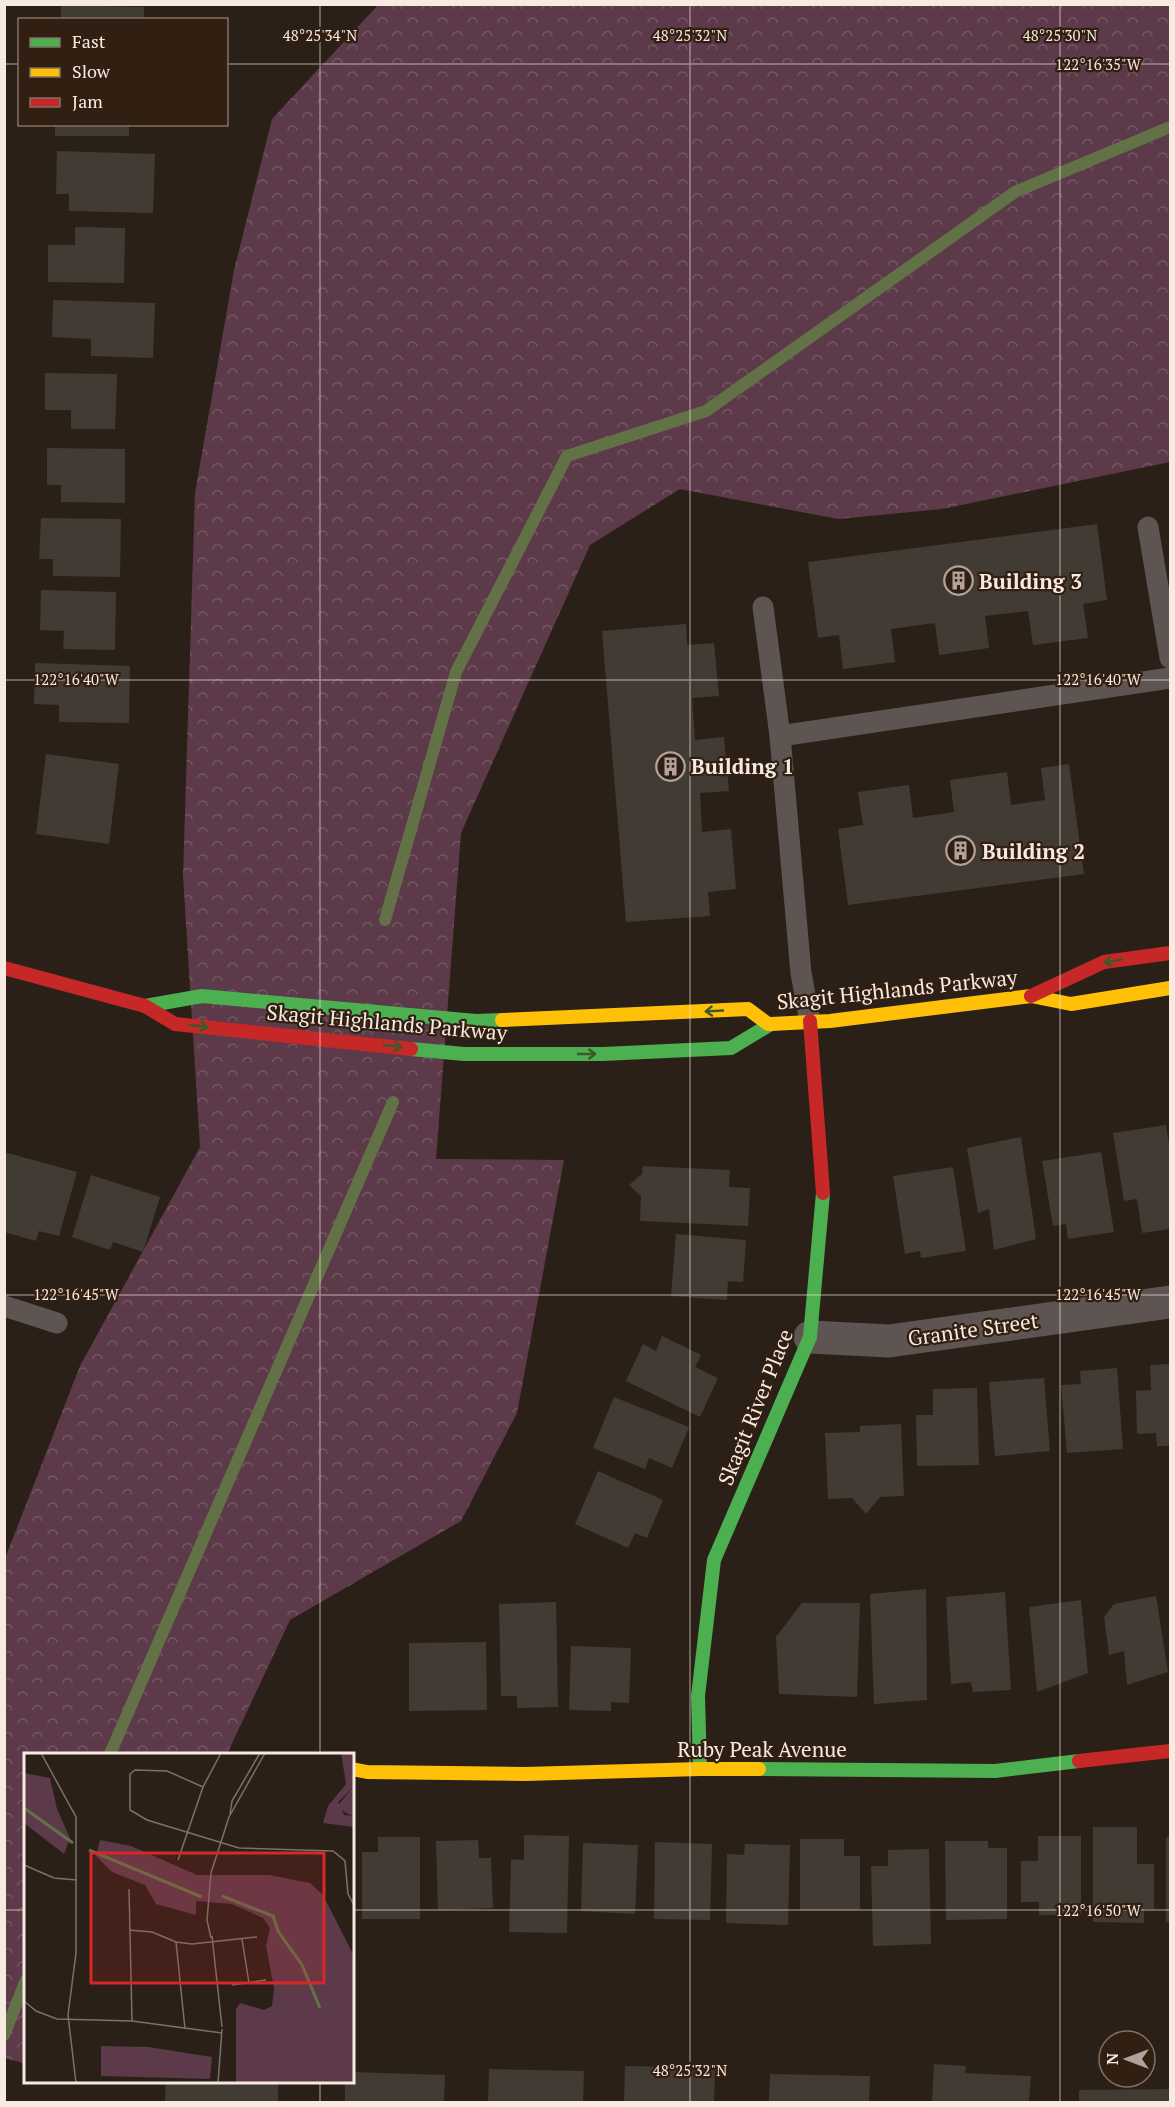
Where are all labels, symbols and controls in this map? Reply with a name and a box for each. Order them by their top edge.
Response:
legend [18,18,228,126]
text: 48°25'34"N [283,25,357,45]
text: 48°25'32"N [653,25,727,45]
text: 48°25'30"N [1023,25,1097,45]
text: Fast [72,29,106,53]
text: 122°16'35"W [1055,54,1142,74]
text: Slow [72,59,111,83]
text: Jam [72,89,103,113]
building icon: Building 3 [942,565,974,597]
place label: Building 3 [979,567,1082,595]
text: 122°16'40"W [33,669,120,689]
text: 122°16'40"W [1055,669,1142,689]
building icon: Building 1 [654,750,686,782]
place label: Building 1 [691,752,794,780]
building icon: Building 2 [945,835,977,867]
place label: Building 2 [982,837,1085,865]
one-way arrow [1103,956,1123,967]
street label: Skagit Highlands Parkway [775,962,1019,1016]
street label: Skagit Highlands Parkway [265,998,509,1047]
one-way arrow [705,1005,725,1016]
one-way arrow [188,1021,208,1032]
one-way arrow [382,1041,402,1052]
one-way arrow [577,1048,597,1060]
text: 122°16'45"W [33,1284,120,1304]
text: 122°16'45"W [1055,1284,1142,1304]
street label: Granite Street [906,1306,1040,1352]
street label: Skagit River Place [711,1325,799,1489]
street label: Ruby Peak Avenue [677,1735,847,1763]
inset map [24,1753,354,2083]
text: 122°16'50"W [1055,1900,1142,1920]
north arrow [1097,2029,1157,2089]
text: N [1101,2053,1123,2065]
text: 48°25'32"N [653,2060,727,2080]

